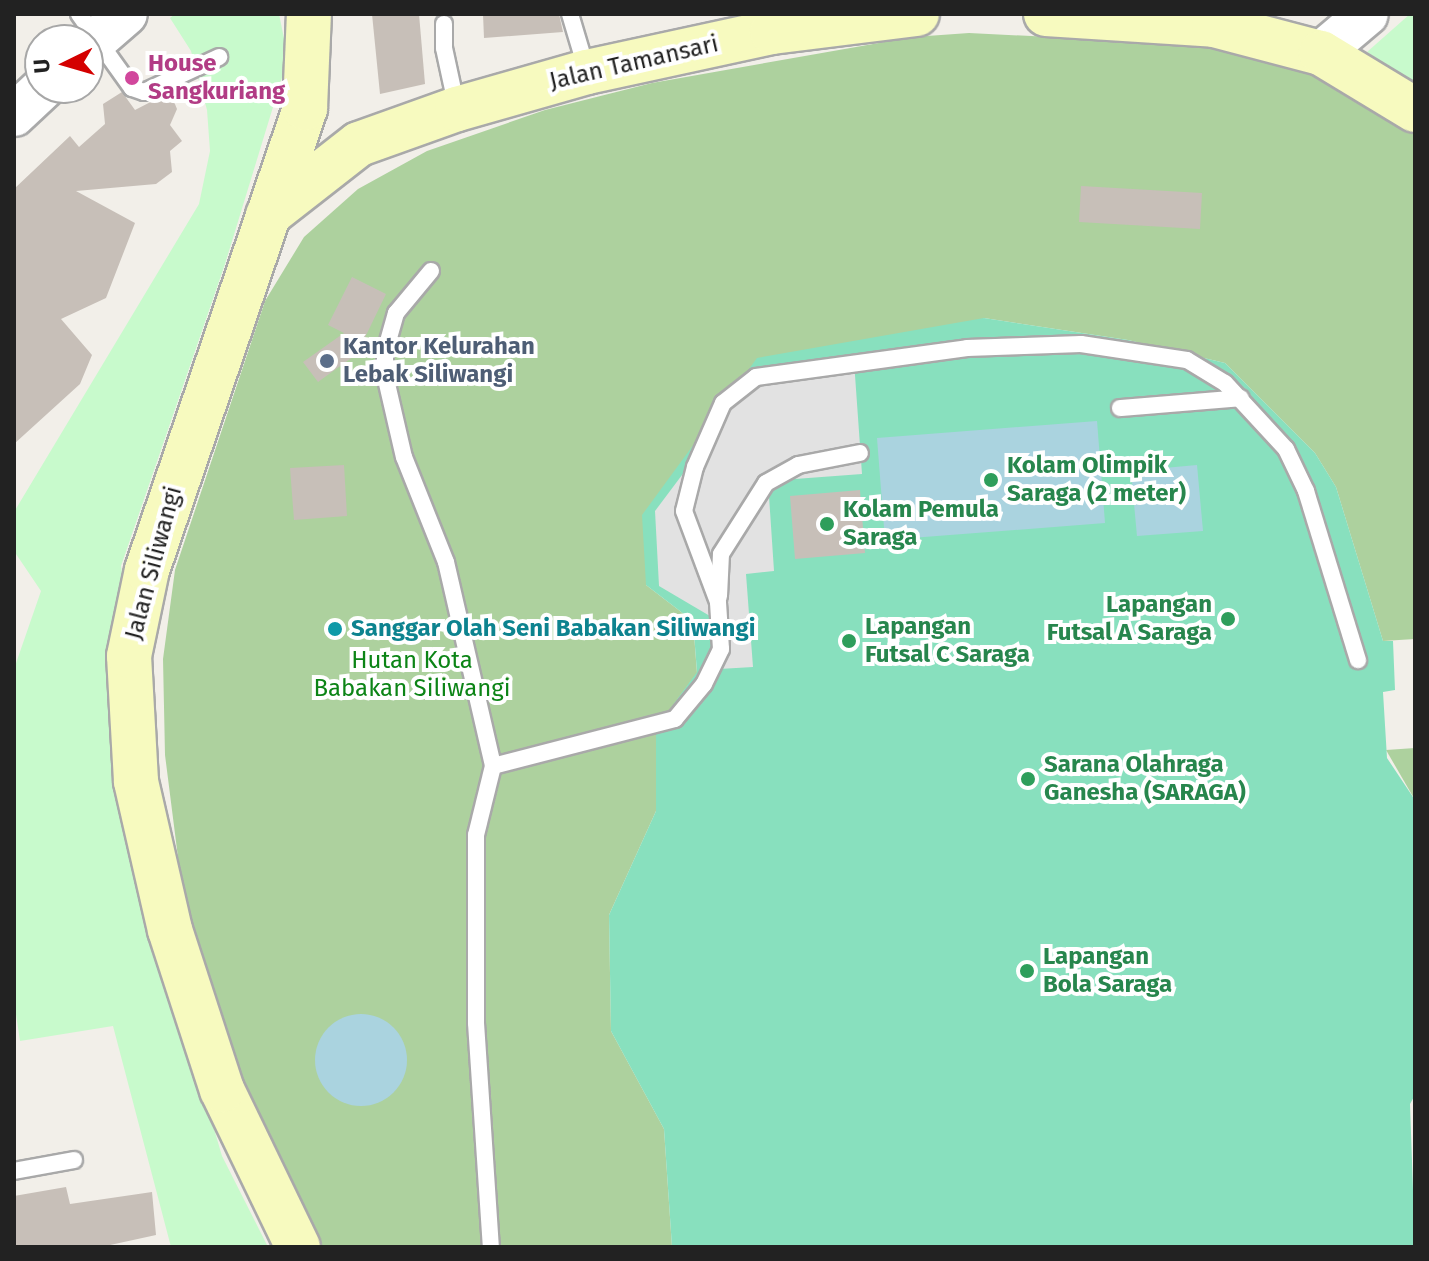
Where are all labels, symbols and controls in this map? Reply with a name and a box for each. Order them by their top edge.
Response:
north arrow [24,24,104,104]
street label: Jalan Tamansari [547,30,721,96]
place label: House Sangkuriang [148,50,285,106]
text: U [28,58,56,74]
marker: House Sangkuriang [123,69,141,87]
place label: Kantor Kelurahan Lebak Siliwangi [343,333,535,389]
marker: Kantor Kelurahan Lebak Siliwangi [318,352,336,370]
place label: Kolam Olimpik Saraga (2 meter) [1007,452,1186,508]
marker: Kolam Olimpik Saraga (2 meter) [982,471,1000,489]
street label: Jalan Siliwangi [120,483,188,643]
place label: Kolam Pemula Saraga [843,496,999,552]
marker: Kolam Pemula Saraga [818,515,836,533]
place label: Lapangan Futsal A Saraga [1047,591,1212,647]
marker: Lapangan Futsal A Saraga [1219,610,1237,628]
place label: Lapangan Futsal C Saraga [865,613,1030,669]
place label: Sanggar Olah Seni Babakan Siliwangi [351,615,755,643]
marker: Sanggar Olah Seni Babakan Siliwangi [326,620,344,638]
marker: Lapangan Futsal C Saraga [840,632,858,650]
park label: Hutan Kota Babakan Siliwangi [313,647,511,703]
place label: Sarana Olahraga Ganesha (SARAGA) [1044,751,1246,807]
marker: Sarana Olahraga Ganesha (SARAGA) [1019,770,1037,788]
place label: Lapangan Bola Saraga [1043,943,1172,999]
marker: Lapangan Bola Saraga [1018,962,1036,980]

